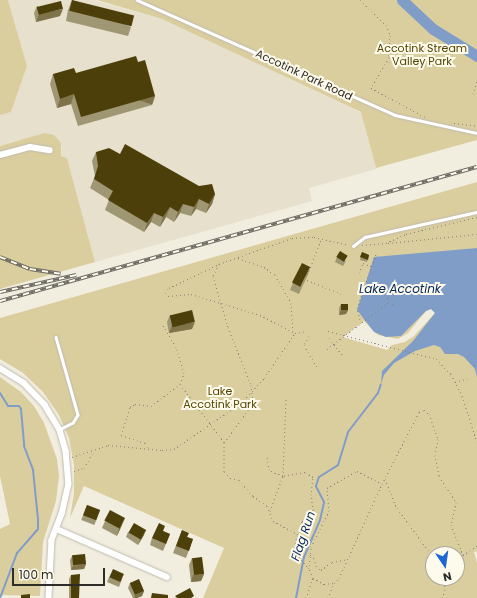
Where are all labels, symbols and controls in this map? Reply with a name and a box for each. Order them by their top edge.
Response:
park label: Accotink Stream Valley Park [377,42,467,68]
street label: Accotink Park Road [254,47,354,103]
water label: Lake Accotink [359,282,441,296]
park label: Lake Accotink Park [183,385,257,411]
water label: Flag Run [288,509,318,563]
north arrow [425,546,465,586]
scale bar [14,560,107,586]
text: 100 m [19,566,53,583]
text: N [442,568,453,585]

